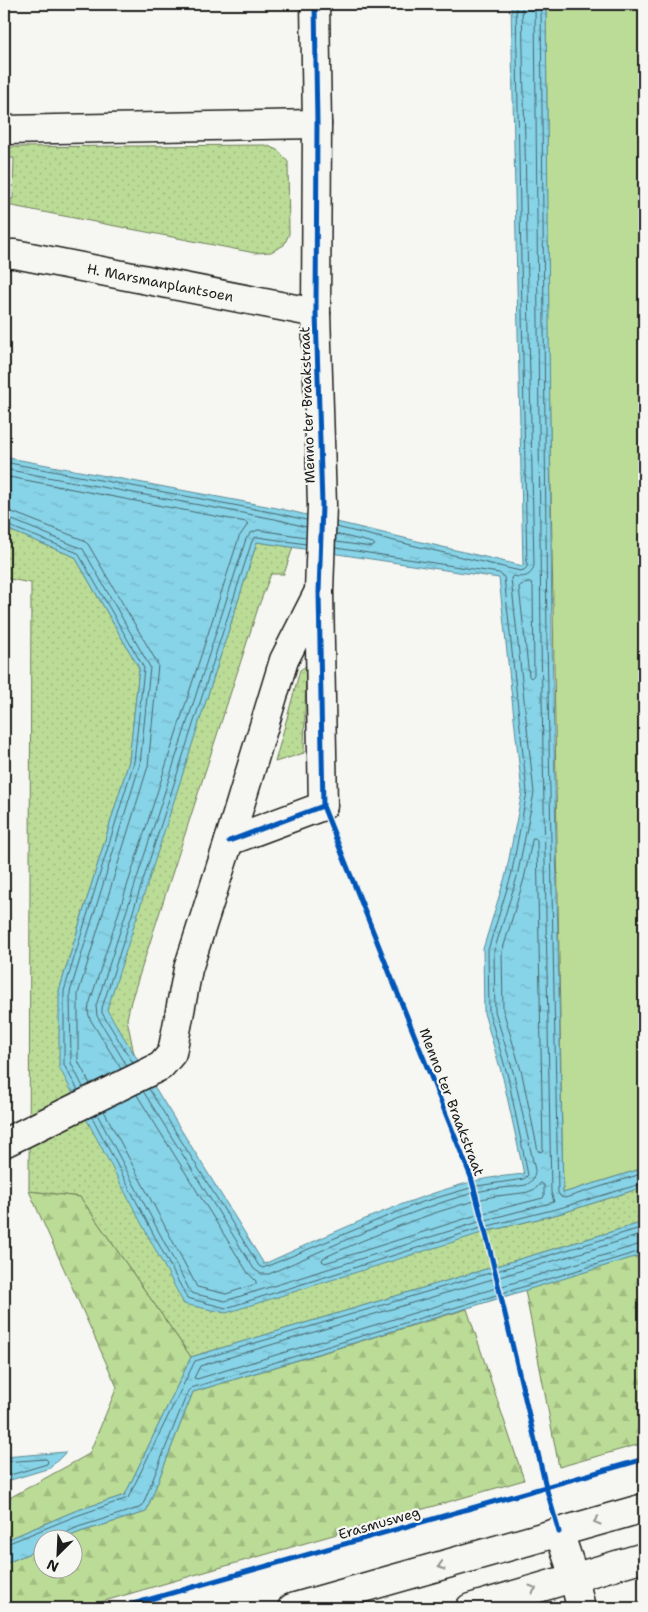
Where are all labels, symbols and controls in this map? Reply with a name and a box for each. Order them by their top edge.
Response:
street label: H. Marsmanplantsoen [85,259,235,306]
street label: Menno ter Braakstraat [295,326,319,484]
street label: Menno ter Braakstraat [415,1026,489,1178]
street label: Erasmusweg [336,1503,422,1543]
one-way arrow [594,1516,602,1526]
north arrow [32,1530,82,1580]
text: N [44,1555,61,1576]
one-way arrow [438,1560,446,1570]
one-way arrow [529,1585,537,1595]

